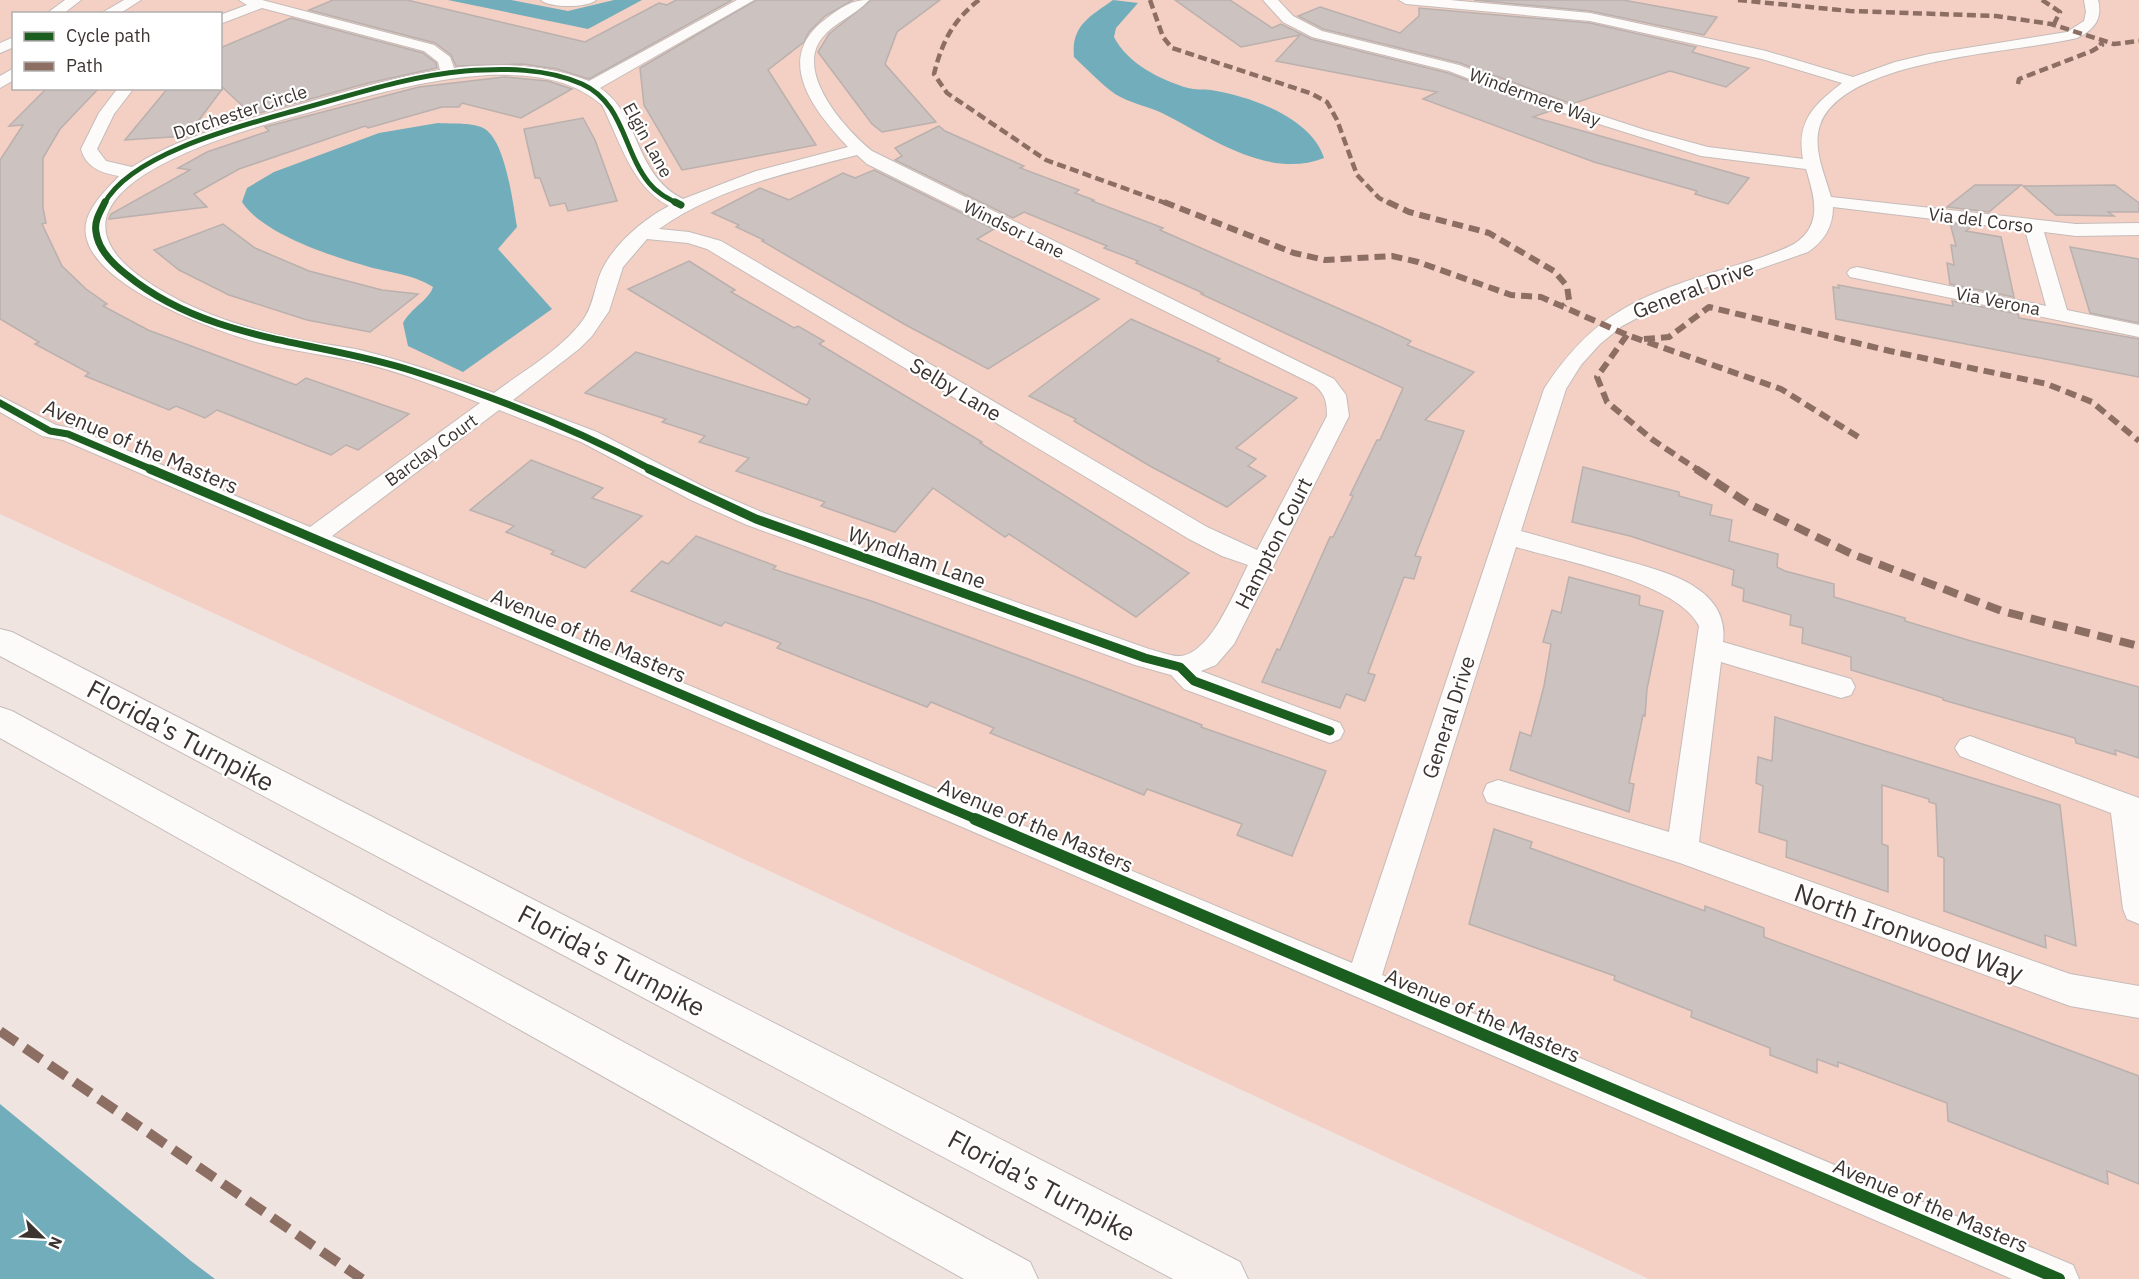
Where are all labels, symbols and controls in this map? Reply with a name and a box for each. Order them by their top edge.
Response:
legend [12,12,222,90]
text: Cycle path [66,24,151,47]
text: Path [66,54,103,77]
street label: Windermere Way [1466,63,1604,131]
street label: Dorchester Circle [170,79,310,144]
street label: Elgin Lane [618,98,678,182]
street label: Windsor Lane [960,195,1068,263]
street label: Via del Corso [1927,202,2035,238]
street label: General Drive [1628,253,1758,325]
street label: Via Verona [1954,282,2043,321]
street label: Selby Lane [905,351,1007,427]
street label: Avenue of the Masters [39,392,243,500]
street label: Barclay Court [380,409,482,491]
street label: Hampton Court [1228,472,1318,614]
street label: Wyndham Lane [844,519,990,595]
street label: Avenue of the Masters [487,581,691,689]
street label: General Drive [1415,652,1481,782]
street label: Florida's Turnpike [81,671,281,799]
street label: Avenue of the Masters [934,771,1138,879]
street label: North Ironwood Way [1790,875,2028,989]
street label: Florida's Turnpike [512,896,712,1024]
street label: Avenue of the Masters [1381,961,1585,1069]
street label: Florida's Turnpike [942,1121,1142,1249]
street label: Avenue of the Masters [1829,1151,2033,1259]
north arrow [12,1207,72,1267]
text: N [44,1234,67,1252]

